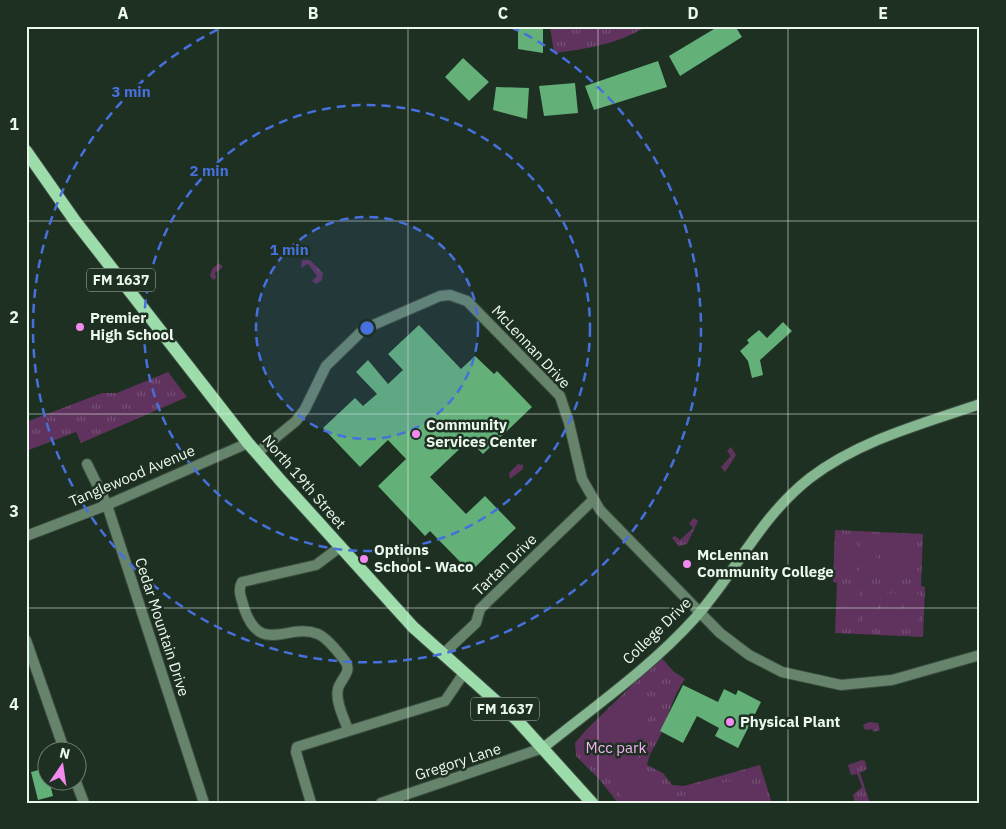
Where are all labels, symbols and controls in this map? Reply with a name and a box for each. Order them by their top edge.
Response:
text: A [118,3,129,23]
text: B [308,3,319,23]
text: C [498,3,508,23]
text: D [687,3,699,23]
text: E [878,3,888,23]
text: 3 min [111,82,151,101]
text: 1 [9,114,19,134]
text: 2 min [189,161,229,180]
text: 1 min [269,240,309,259]
road number: FM 1637 [87,268,155,292]
street label: McLennan Drive [488,301,575,392]
text: 2 [9,307,19,327]
place label: Premier High School [90,308,174,344]
centre of rings [358,319,376,337]
marker: Premier High School [74,321,86,333]
place label: Community Services Center [426,415,537,451]
marker: Community Services Center [410,428,422,440]
street label: North 19th Street [258,431,350,533]
street label: Tanglewood Avenue [66,440,198,511]
text: 3 [9,501,19,521]
street label: Tartan Drive [469,530,540,600]
place label: Options School - Waco [374,540,473,576]
place label: McLennan Community College [697,545,834,581]
marker: Options School - Waco [358,553,370,565]
street label: Cedar Mountain Drive [131,555,194,699]
marker: McLennan Community College [681,558,693,570]
street label: College Drive [618,593,695,668]
text: 4 [9,694,19,714]
road number: FM 1637 [471,698,539,721]
place label: Physical Plant [740,712,841,731]
marker: Physical Plant [724,716,736,728]
park label: Mcc park [586,738,647,757]
street label: Gregory Lane [412,739,503,784]
north arrow [38,742,88,792]
text: N [58,743,72,763]

